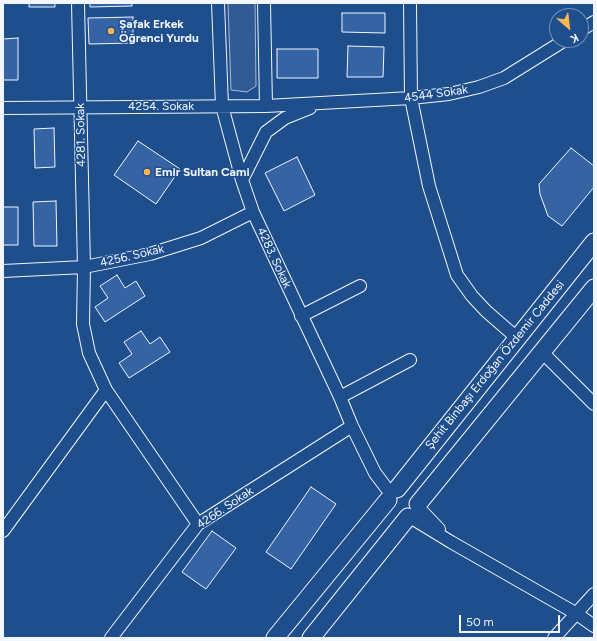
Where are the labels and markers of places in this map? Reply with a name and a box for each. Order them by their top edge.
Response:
place label: Şafak Erkek Öğrenci Yurdu [119,17,199,45]
marker: Şafak Erkek Öğrenci Yurdu [106,26,116,36]
place label: Emir Sultan Cami [155,165,250,179]
marker: Emir Sultan Cami [142,167,152,177]

